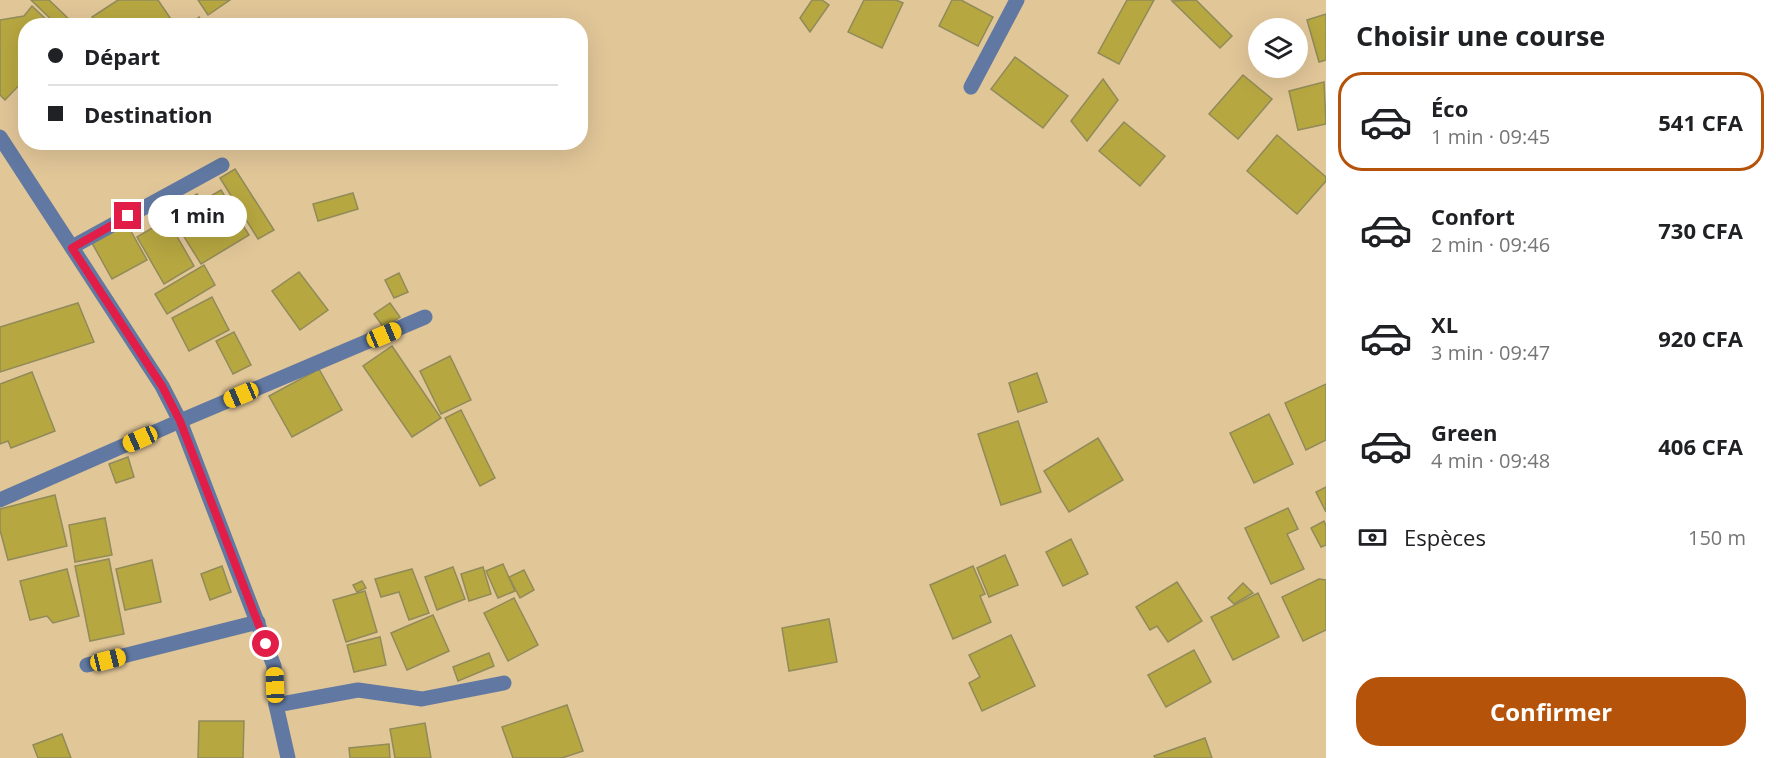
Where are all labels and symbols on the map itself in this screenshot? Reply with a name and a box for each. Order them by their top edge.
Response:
callout: 1 min [149,195,248,237]
route end [114,202,141,229]
car [364,320,404,350]
car [221,380,261,410]
car [120,423,160,455]
route start [252,630,279,657]
car [88,647,128,673]
car [265,667,285,703]

